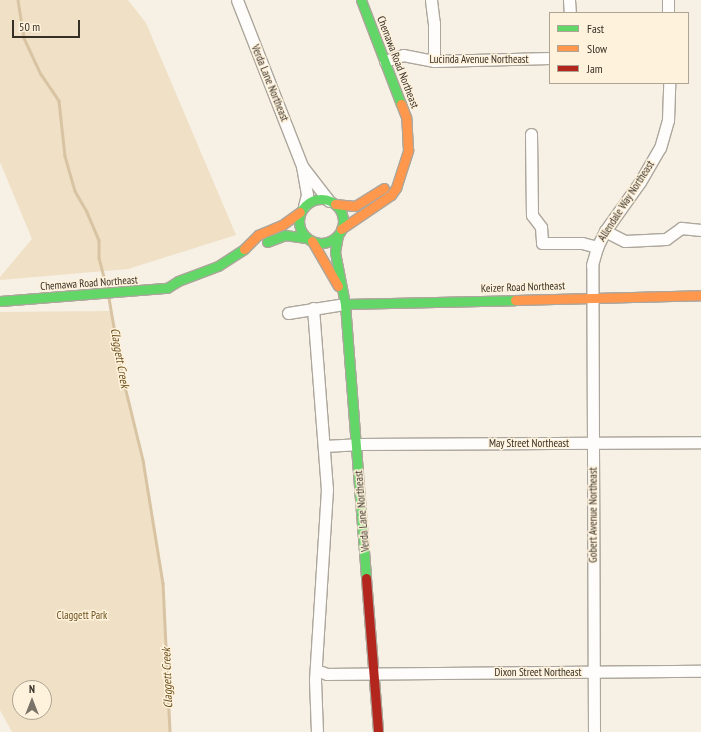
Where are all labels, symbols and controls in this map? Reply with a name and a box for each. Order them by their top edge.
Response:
scale bar [14,12,82,38]
legend [549,12,689,84]
street label: Chemawa Road Northeast [374,14,422,110]
text: 50 m [19,19,40,34]
text: Fast [587,21,604,36]
text: Slow [587,41,607,56]
street label: Verda Lane Northeast [249,43,291,123]
street label: Lucinda Avenue Northeast [429,52,529,66]
text: Jam [587,61,603,76]
street label: Allendale Way Northeast [595,158,657,244]
street label: Chemawa Road Northeast [40,273,138,293]
street label: Keizer Road Northeast [481,279,565,295]
water label: Claggett Creek [108,327,132,389]
street label: May Street Northeast [489,436,569,450]
street label: Gobert Avenue Northeast [586,467,600,563]
street label: Verda Lane Northeast [352,470,372,552]
park label: Claggett Park [57,608,107,622]
water label: Claggett Creek [159,647,175,709]
street label: Dixon Street Northeast [495,665,581,679]
north arrow [12,680,52,720]
text: N [29,682,35,696]

